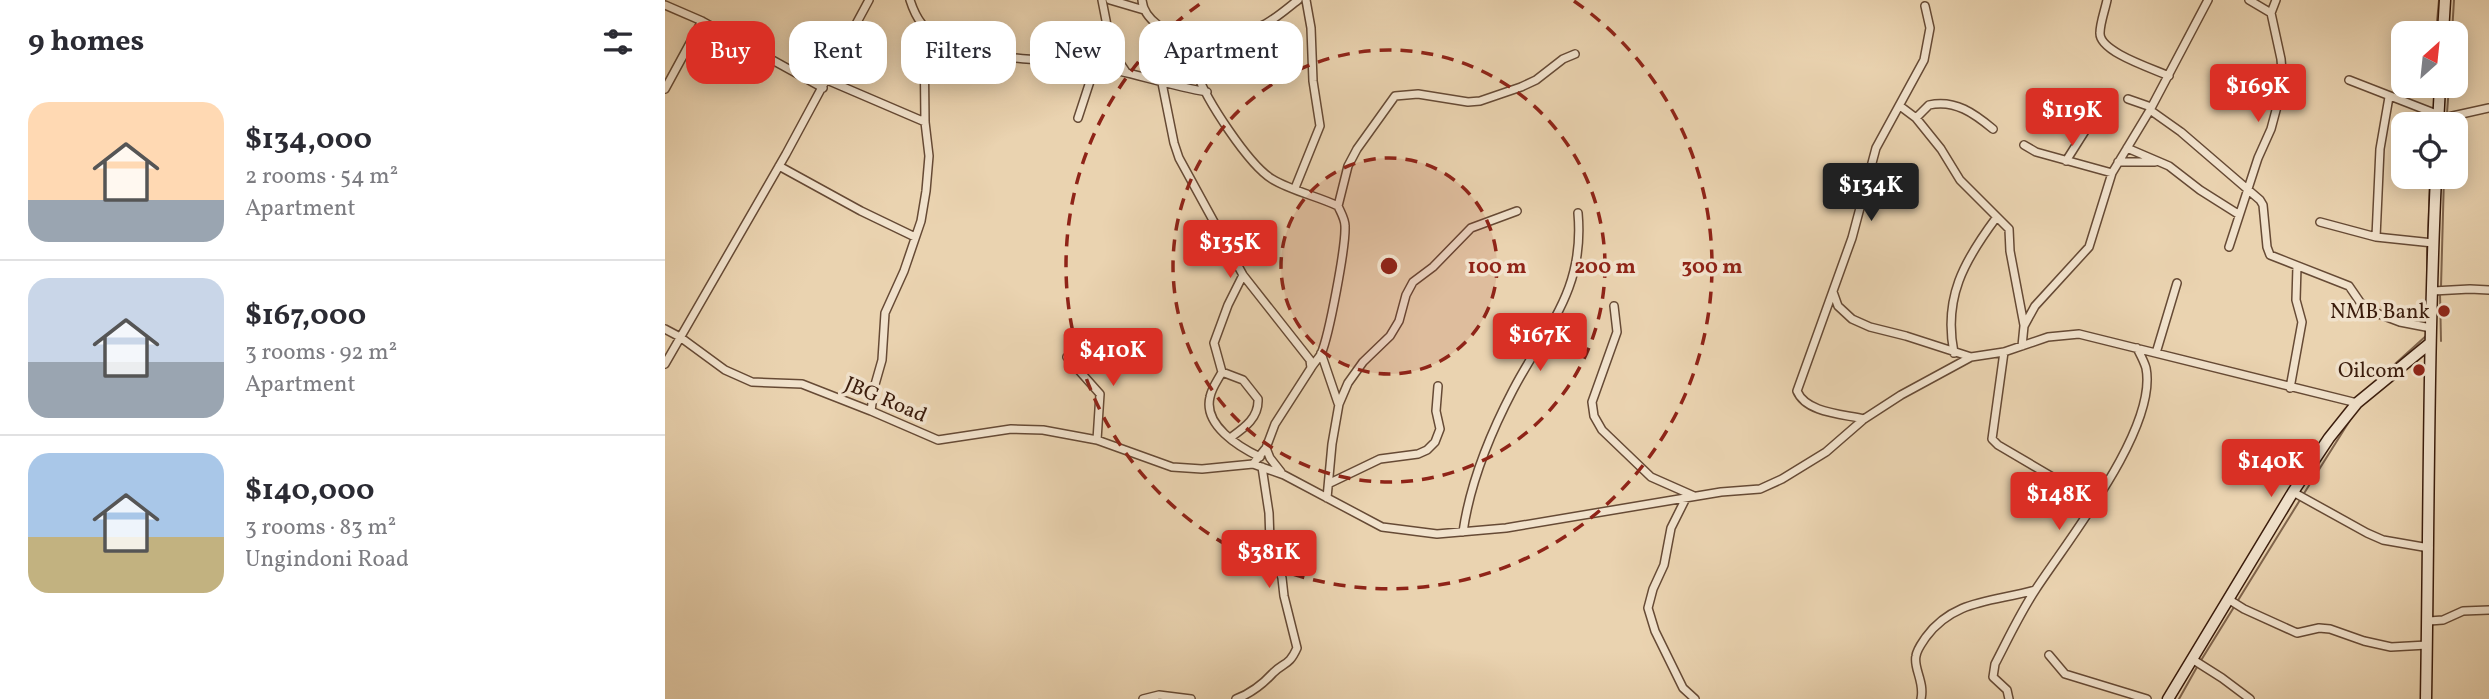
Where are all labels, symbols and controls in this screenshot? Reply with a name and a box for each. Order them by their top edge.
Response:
text: 9 homes [28,21,144,63]
chip: Buy [686,21,775,84]
chip: Rent [789,21,887,84]
chip: Filters [901,21,1016,84]
chip: New [1030,21,1125,84]
chip: Apartment [1139,21,1303,84]
north arrow [2391,21,2467,98]
map controls [2391,21,2468,189]
icon: filters [599,23,637,61]
pin: $169K [2209,64,2307,124]
text: $169K [2226,71,2290,103]
pin: $119K [2023,88,2121,148]
text: $119K [2042,95,2102,127]
button: locate [2391,112,2468,189]
text: $134,000 [245,119,372,161]
icon: home [84,130,168,214]
text: 2 rooms · 54 m² [245,161,398,193]
pin: $134K [1822,164,1920,223]
text: $134K [1839,170,1903,202]
text: Apartment [245,193,356,225]
pin: $135K [1181,220,1279,280]
text: $135K [1199,227,1261,259]
text: 100 m [1467,253,1527,282]
text: 200 m [1574,253,1636,282]
text: 300 m [1682,253,1742,282]
centre of rings [1377,254,1401,278]
text: $167,000 [245,295,366,337]
place label: NMB Bank [2330,298,2431,327]
marker: NMB Bank [2436,303,2452,319]
icon: home [84,306,168,390]
pin: $167K [1491,314,1589,373]
text: $167K [1509,320,1571,352]
pin: $410K [1064,328,1162,388]
text: $410K [1080,335,1146,367]
text: 3 rooms · 92 m² [245,337,397,369]
place label: Oilcom [2338,357,2405,386]
marker: Oilcom [2411,362,2427,378]
text: Apartment [245,369,356,401]
street label: JBG Road [840,370,931,431]
pin: $140K [2222,440,2320,499]
text: $140K [2238,446,2304,478]
text: $140,000 [245,470,375,512]
pin: $148K [2010,472,2108,532]
text: $148K [2027,479,2092,511]
icon: home [84,481,168,565]
text: 3 rooms · 83 m² [245,512,396,544]
pin: $381K [1220,530,1318,590]
text: $381K [1238,537,1301,569]
text: Ungindoni Road [245,544,409,576]

